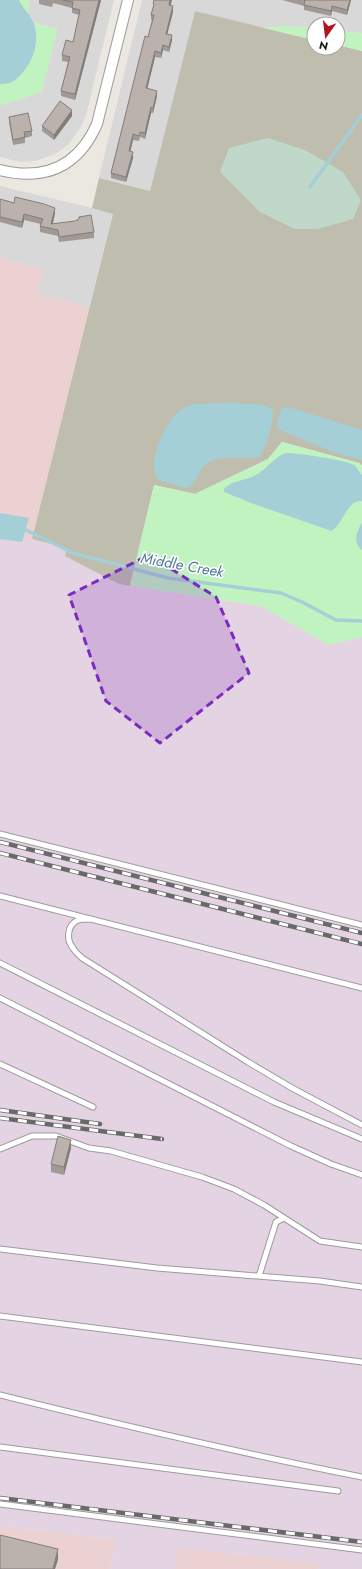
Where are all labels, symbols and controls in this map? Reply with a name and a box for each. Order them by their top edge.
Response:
north arrow [306,16,346,56]
text: N [317,37,330,55]
water label: Middle Creek [139,547,226,583]

